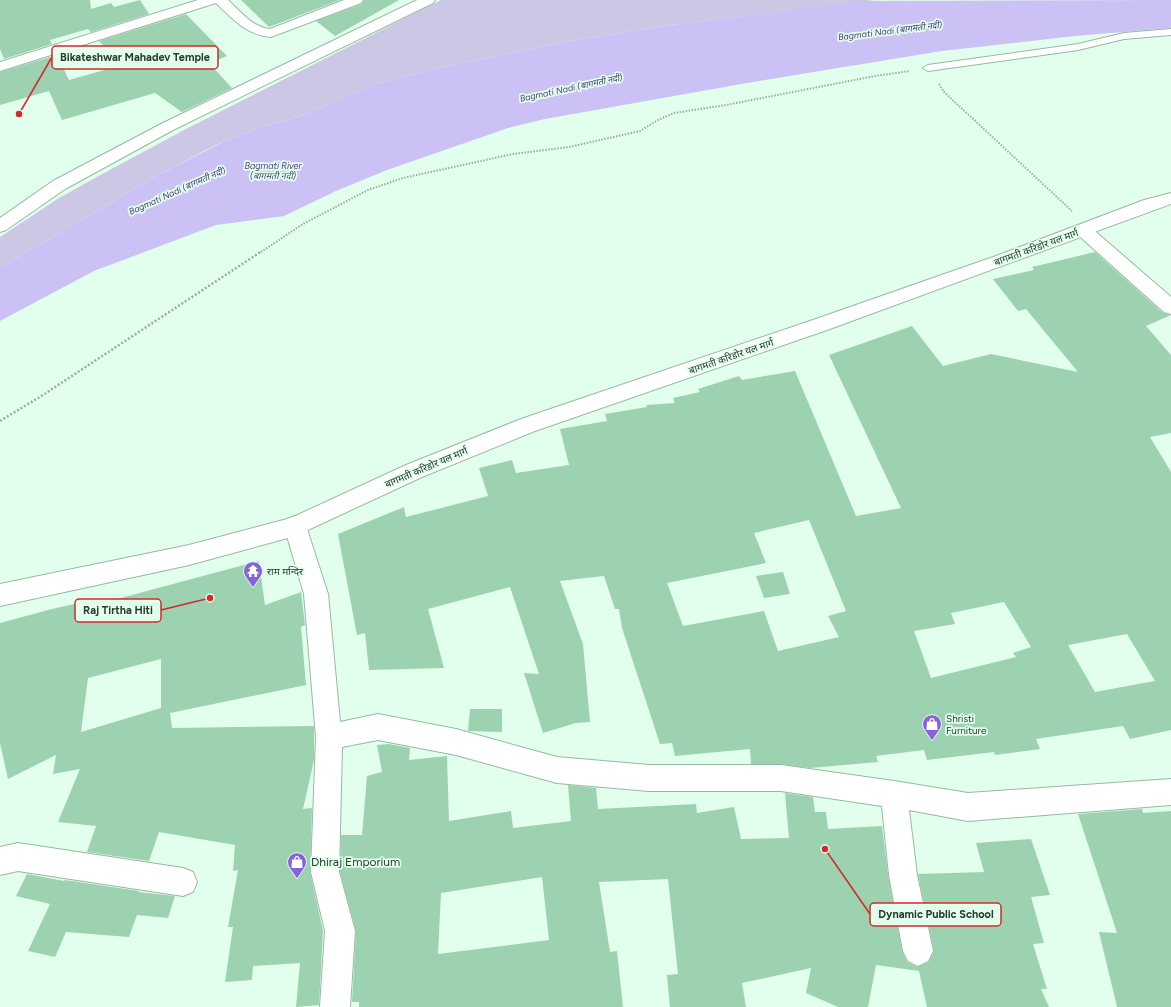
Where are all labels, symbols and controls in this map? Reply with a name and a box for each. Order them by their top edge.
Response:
water label: Bagmati Nadi (बागमती नदी) [837,19,943,42]
callout: Bikateshwar Mahadev Temple [52,46,218,69]
text: Bikateshwar Mahadev Temple [60,51,210,64]
water label: Bagmati Nadi (बागमती नदी) [519,71,623,104]
water label: Bagmati River (बागमती नदी) [244,160,302,181]
water label: Bagmati Nadi (बागमती नदी) [127,164,227,217]
street label: बागमती करिडोर यल मार्ग [992,226,1081,269]
street label: बागमती करिडोर यल मार्ग [687,336,776,377]
street label: बागमती करिडोर यल मार्ग [383,444,471,491]
temple icon: राम मन्दिर [242,560,264,588]
place label: राम मन्दिर [267,565,304,578]
callout: Raj Tirtha Hiti [75,599,161,622]
text: Raj Tirtha Hiti [83,604,153,617]
place label: Shristi Furniture [946,712,987,737]
shop icon: Shristi Furniture [921,713,943,741]
shop icon: Dhiraj Emporium [286,851,308,879]
place label: Dhiraj Emporium [311,855,400,869]
callout: Dynamic Public School [870,903,1001,926]
text: Dynamic Public School [878,908,994,921]

